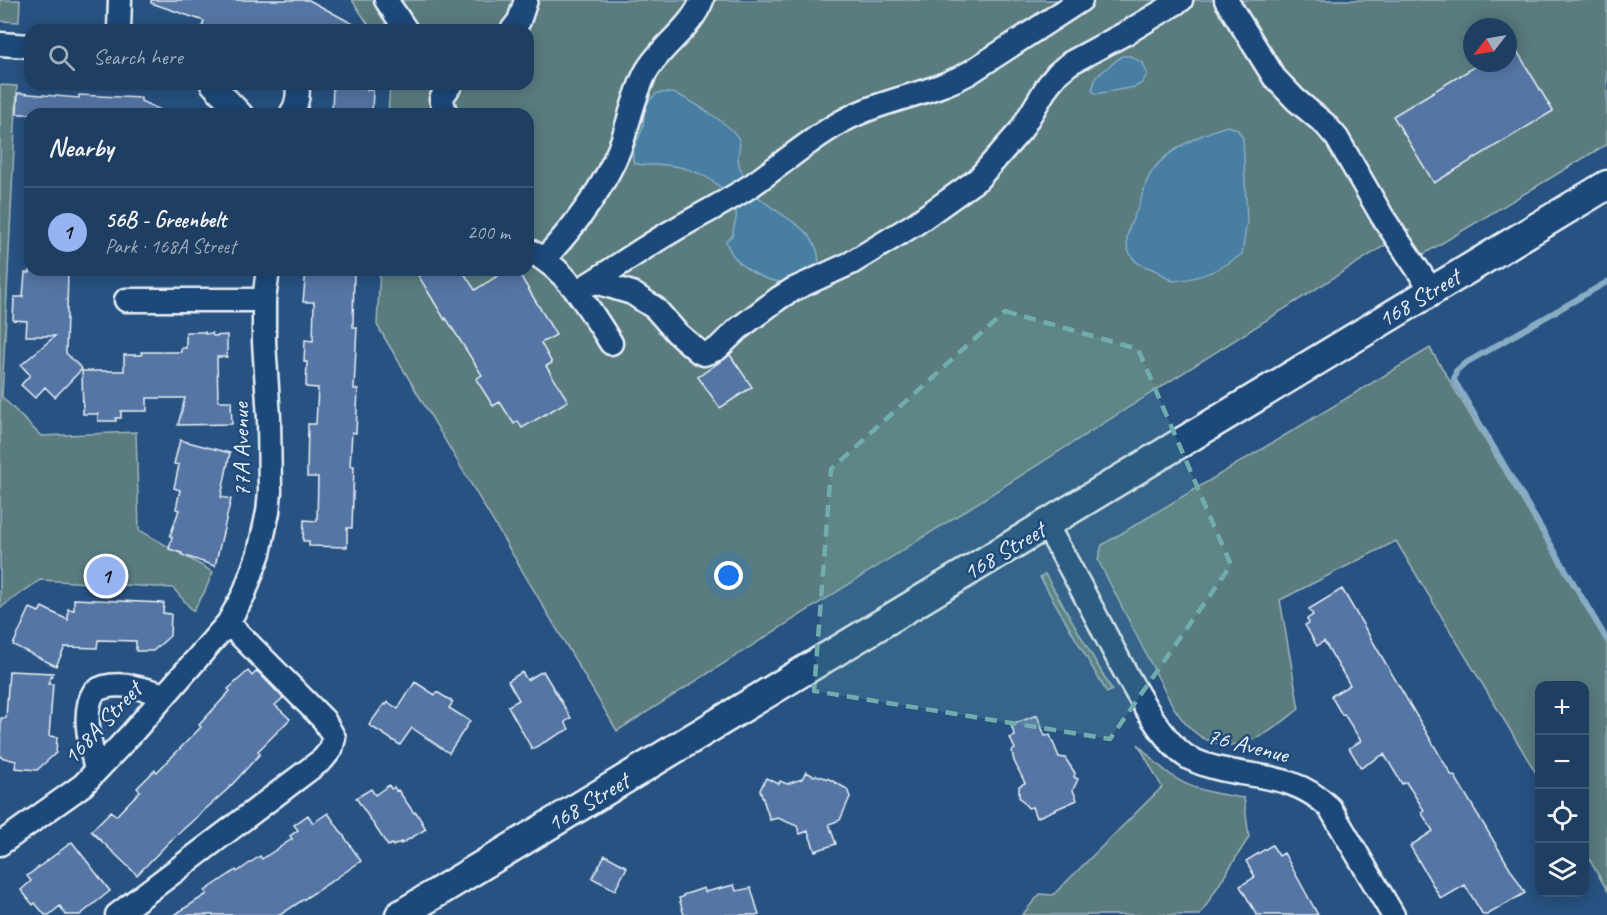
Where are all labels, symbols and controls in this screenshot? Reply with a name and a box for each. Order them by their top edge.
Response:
north arrow [1463,18,1517,72]
search box [24,24,534,90]
icon: search [45,41,78,74]
text: Search here [93,43,183,71]
text: Nearby [48,131,113,164]
text: 56B - Greenbelt [105,206,226,234]
text: 1 [63,220,72,245]
text: 200 m [467,220,510,245]
text: Park · 168A Street [105,234,236,259]
street label: 168 Street [1372,260,1468,334]
street label: 77A Avenue [225,400,257,498]
street label: 168 Street [957,513,1053,587]
pin: 1 [86,554,126,598]
your location [714,561,743,590]
street label: 168A Street [56,673,150,771]
map controls [1535,681,1589,897]
button: + [1535,681,1589,735]
street label: 76 Avenue [1204,720,1294,770]
button: − [1535,735,1589,789]
street label: 168 Street [541,764,637,838]
button: locate [1535,789,1589,843]
button: layers [1535,843,1589,897]

